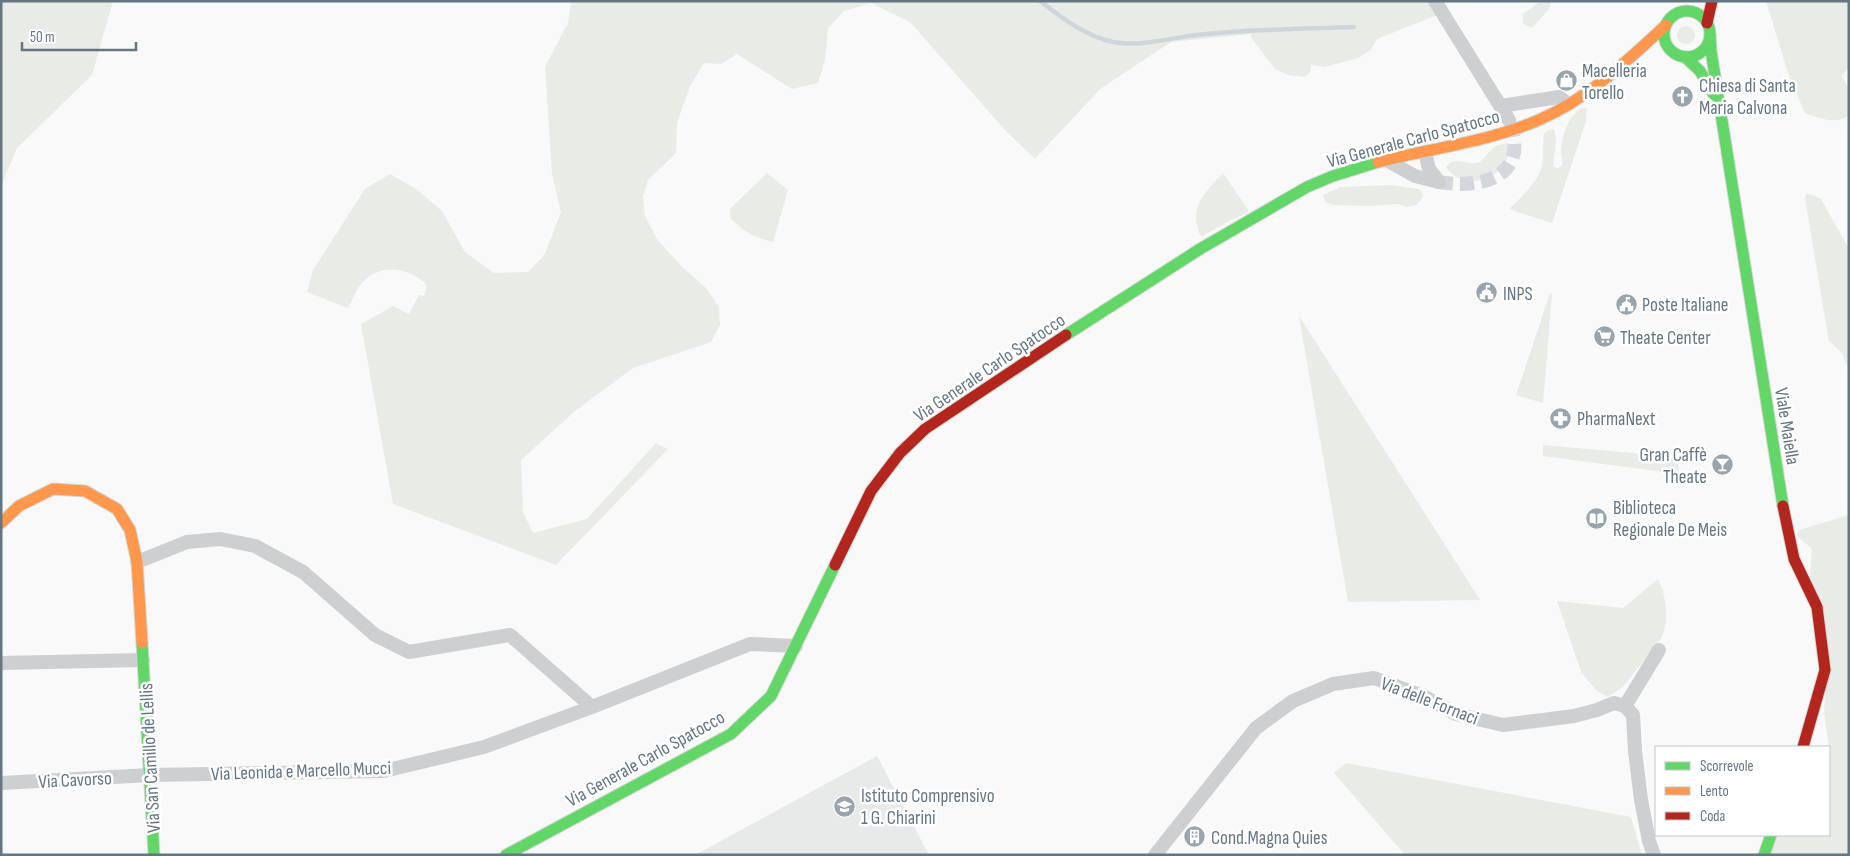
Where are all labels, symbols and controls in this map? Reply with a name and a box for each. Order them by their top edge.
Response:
scale bar [22,20,136,52]
text: 50 m [30,28,55,47]
place label: Macelleria Torello [1582,60,1647,105]
shop icon: Macelleria Torello [1554,69,1578,93]
place label: Chiesa di Santa Maria Calvona [1699,75,1796,120]
church icon: Chiesa di Santa Maria Calvona [1671,84,1695,108]
street label: Via Generale Carlo Spatocco [1325,105,1502,174]
public building icon: INPS [1475,281,1499,305]
place label: INPS [1503,283,1533,306]
public building icon: Poste Italiane [1614,292,1638,316]
place label: Poste Italiane [1642,294,1728,317]
street label: Via Generale Carlo Spatocco [910,309,1070,428]
supermarket icon: Theate Center [1592,325,1616,349]
place label: Theate Center [1620,327,1711,350]
street label: Viale Maiella [1769,386,1804,466]
pharmacy icon: PharmaNext [1549,406,1573,430]
place label: PharmaNext [1577,408,1656,431]
place label: Gran Caffè Theate [1640,444,1707,489]
bar icon: Gran Caffè Theate [1711,453,1735,477]
place label: Biblioteca Regionale De Meis [1613,497,1727,542]
library icon: Biblioteca Regionale De Meis [1585,506,1609,530]
street label: Via delle Fornaci [1377,672,1481,731]
street label: Via San Camillo de Lellis [135,682,166,833]
street label: Via Generale Carlo Spatocco [562,706,729,812]
legend [1655,746,1830,836]
street label: Via Leonida e Marcello Mucci [211,757,391,786]
text: Scorrevole [1700,757,1754,776]
street label: Via Cavorso [38,767,112,794]
text: Lento [1700,782,1729,801]
place label: Istituto Comprensivo 1 G. Chiarini [861,785,995,830]
school or university icon: Istituto Comprensivo 1 G. Chiarini [833,794,857,818]
text: Coda [1700,807,1726,826]
building icon: Cond.Magna Quies [1183,825,1207,849]
place label: Cond.Magna Quies [1211,827,1328,850]

